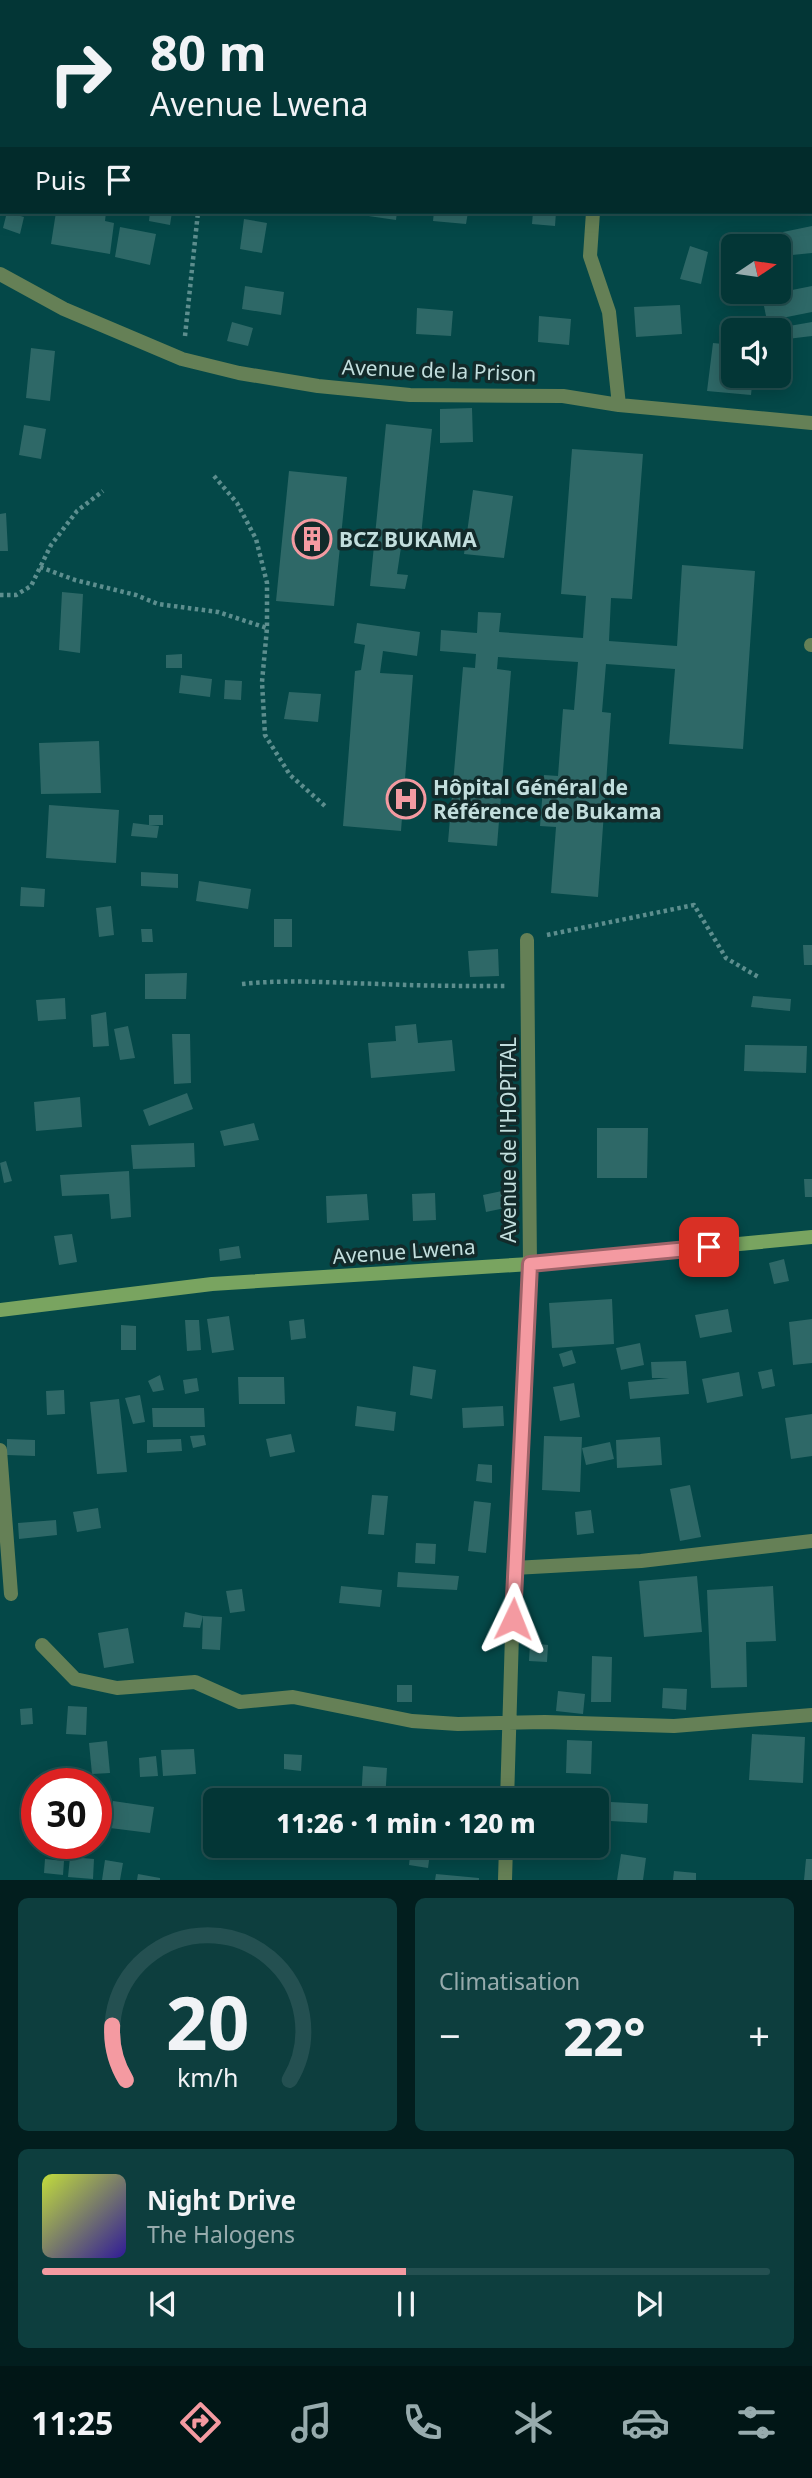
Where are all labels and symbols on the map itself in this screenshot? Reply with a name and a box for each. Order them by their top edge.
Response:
north arrow [721,234,791,304]
street label: Avenue de la Prison [341,353,537,387]
building icon: BCZ BUKAMA [291,518,333,560]
place label: BCZ BUKAMA [339,525,477,553]
place label: Hôpital Général de Référence de Bukama [433,773,662,825]
hospital icon: Hôpital Général de Référence de Bukama [385,778,427,820]
street label: Avenue de l'HOPITAL [494,1037,522,1243]
pin [679,1217,739,1277]
street label: Avenue Lwena [332,1232,476,1270]
position arrow [476,1582,550,1656]
speed limit sign: 30 [21,1768,112,1859]

